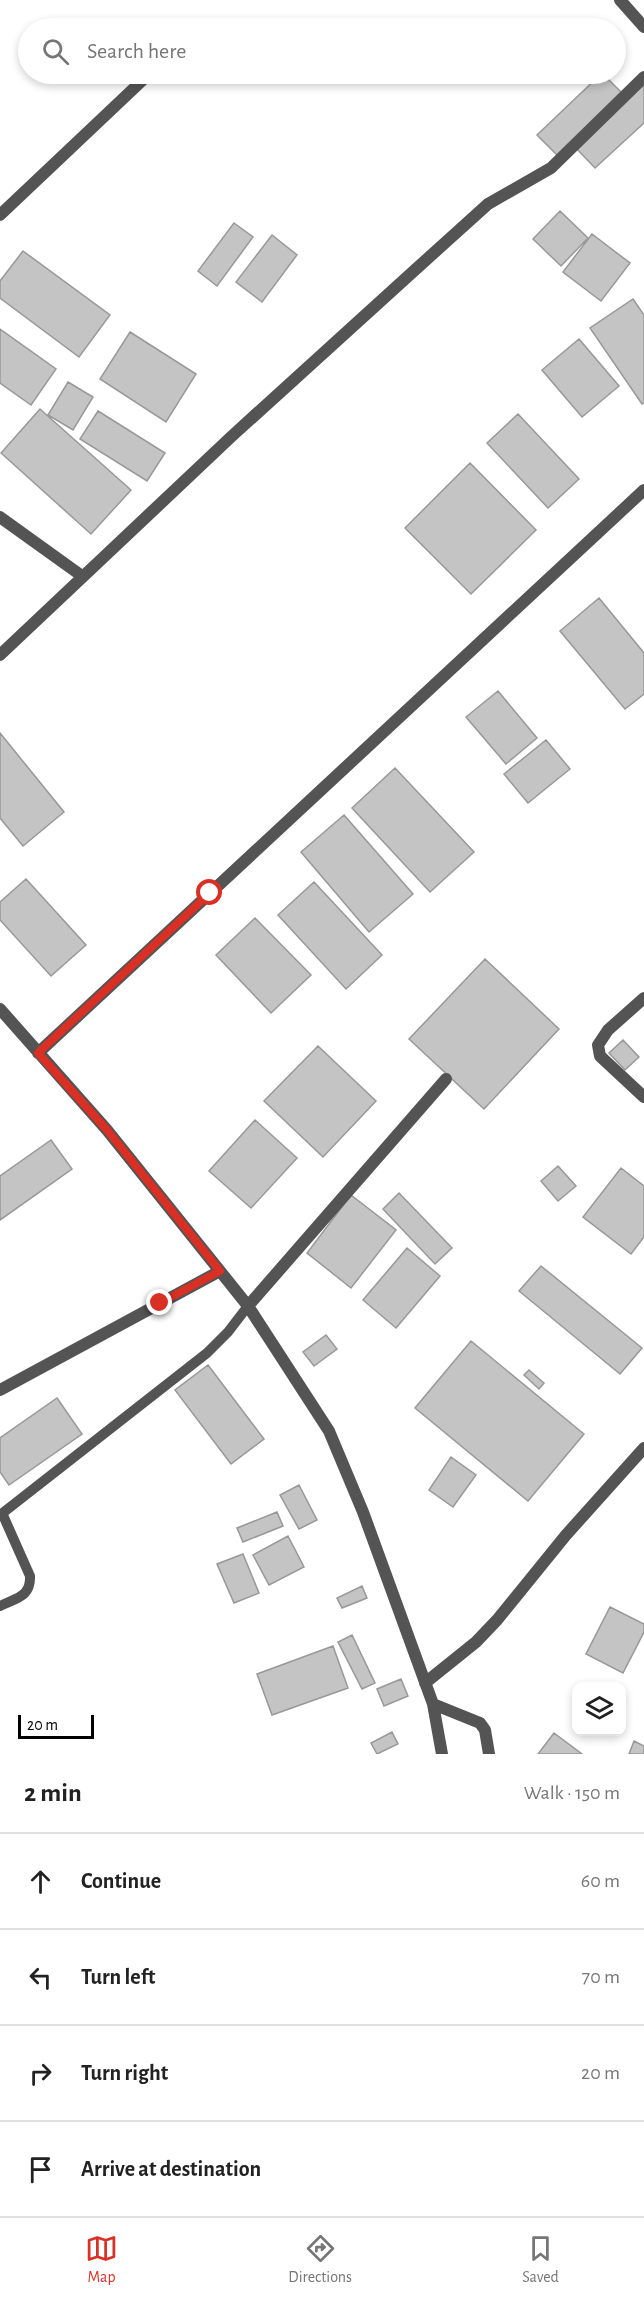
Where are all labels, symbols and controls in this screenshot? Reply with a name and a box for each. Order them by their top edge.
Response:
search box [18,18,626,84]
icon: search [39,35,72,68]
text: Search here [87,40,186,62]
route start [196,879,222,905]
route end [146,1289,172,1315]
map controls [572,1682,626,1736]
button: layers [572,1682,626,1736]
scale bar [18,1712,94,1740]
text: 20 m [27,1717,58,1733]
text: 2 min [24,1780,82,1806]
text: Walk · 150 m [524,1783,620,1803]
icon: ahead [24,1865,57,1898]
text: Continue [81,1870,161,1892]
text: 60 m [581,1871,620,1891]
icon: left [24,1961,57,1994]
text: Turn left [81,1966,155,1988]
text: 70 m [582,1967,620,1987]
icon: right [24,2057,57,2090]
text: Turn right [81,2062,168,2084]
text: 20 m [581,2063,620,2083]
icon: arrive [24,2153,57,2186]
text: Arrive at destination [81,2158,261,2180]
tab: Map [85,2232,118,2287]
tab: Directions [288,2232,352,2287]
tab: Saved [522,2232,559,2287]

